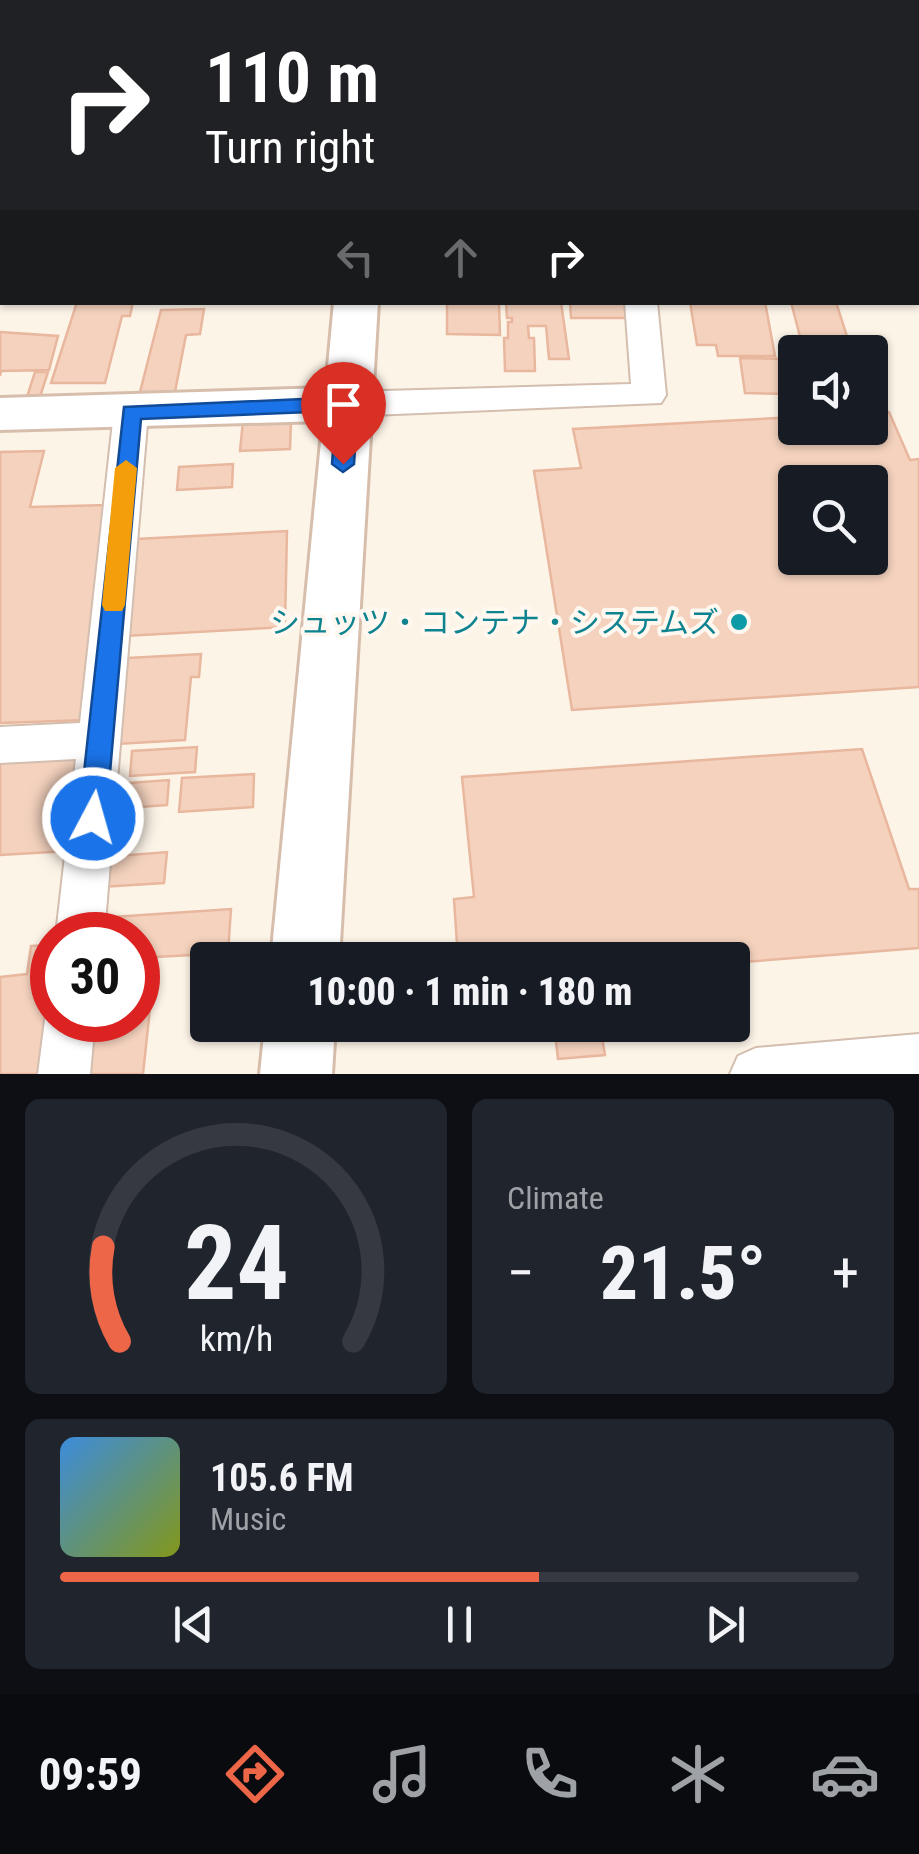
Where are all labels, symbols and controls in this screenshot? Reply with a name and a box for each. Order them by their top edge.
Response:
text: 110 m [205,37,379,119]
icon: right [40,40,170,170]
text: Turn right [205,121,375,174]
icon: left [328,230,383,285]
icon: ahead [433,230,488,285]
icon: right [538,230,593,285]
map controls [778,335,888,575]
button: sound [778,335,888,445]
pin [301,362,386,465]
icon: arrive [316,377,371,432]
button: search [778,465,888,575]
place label: シュッツ・コンテナ・システムズ [270,605,719,640]
marker: シュッツ・コンテナ・システムズ [728,611,750,633]
position arrow [41,766,145,870]
speed limit sign: 30 [30,912,160,1042]
text: 10:00 · 1 min · 180 m [308,970,632,1014]
text: Climate [507,1179,604,1217]
text: 24 [183,1203,289,1324]
text: 21.5° [600,1229,766,1317]
text: − [507,1241,535,1305]
text: + [832,1241,859,1305]
text: km/h [199,1318,273,1360]
text: 105.6 FM [210,1456,354,1500]
text: Music [210,1500,286,1538]
icon: previous [166,1597,221,1652]
icon: pause [432,1597,487,1652]
icon: next [698,1597,753,1652]
icon: directions [220,1739,290,1809]
icon: music [367,1739,437,1809]
icon: phone [515,1739,585,1809]
icon: climate [663,1739,733,1809]
icon: car [810,1739,880,1809]
text: 09:59 [39,1748,142,1801]

